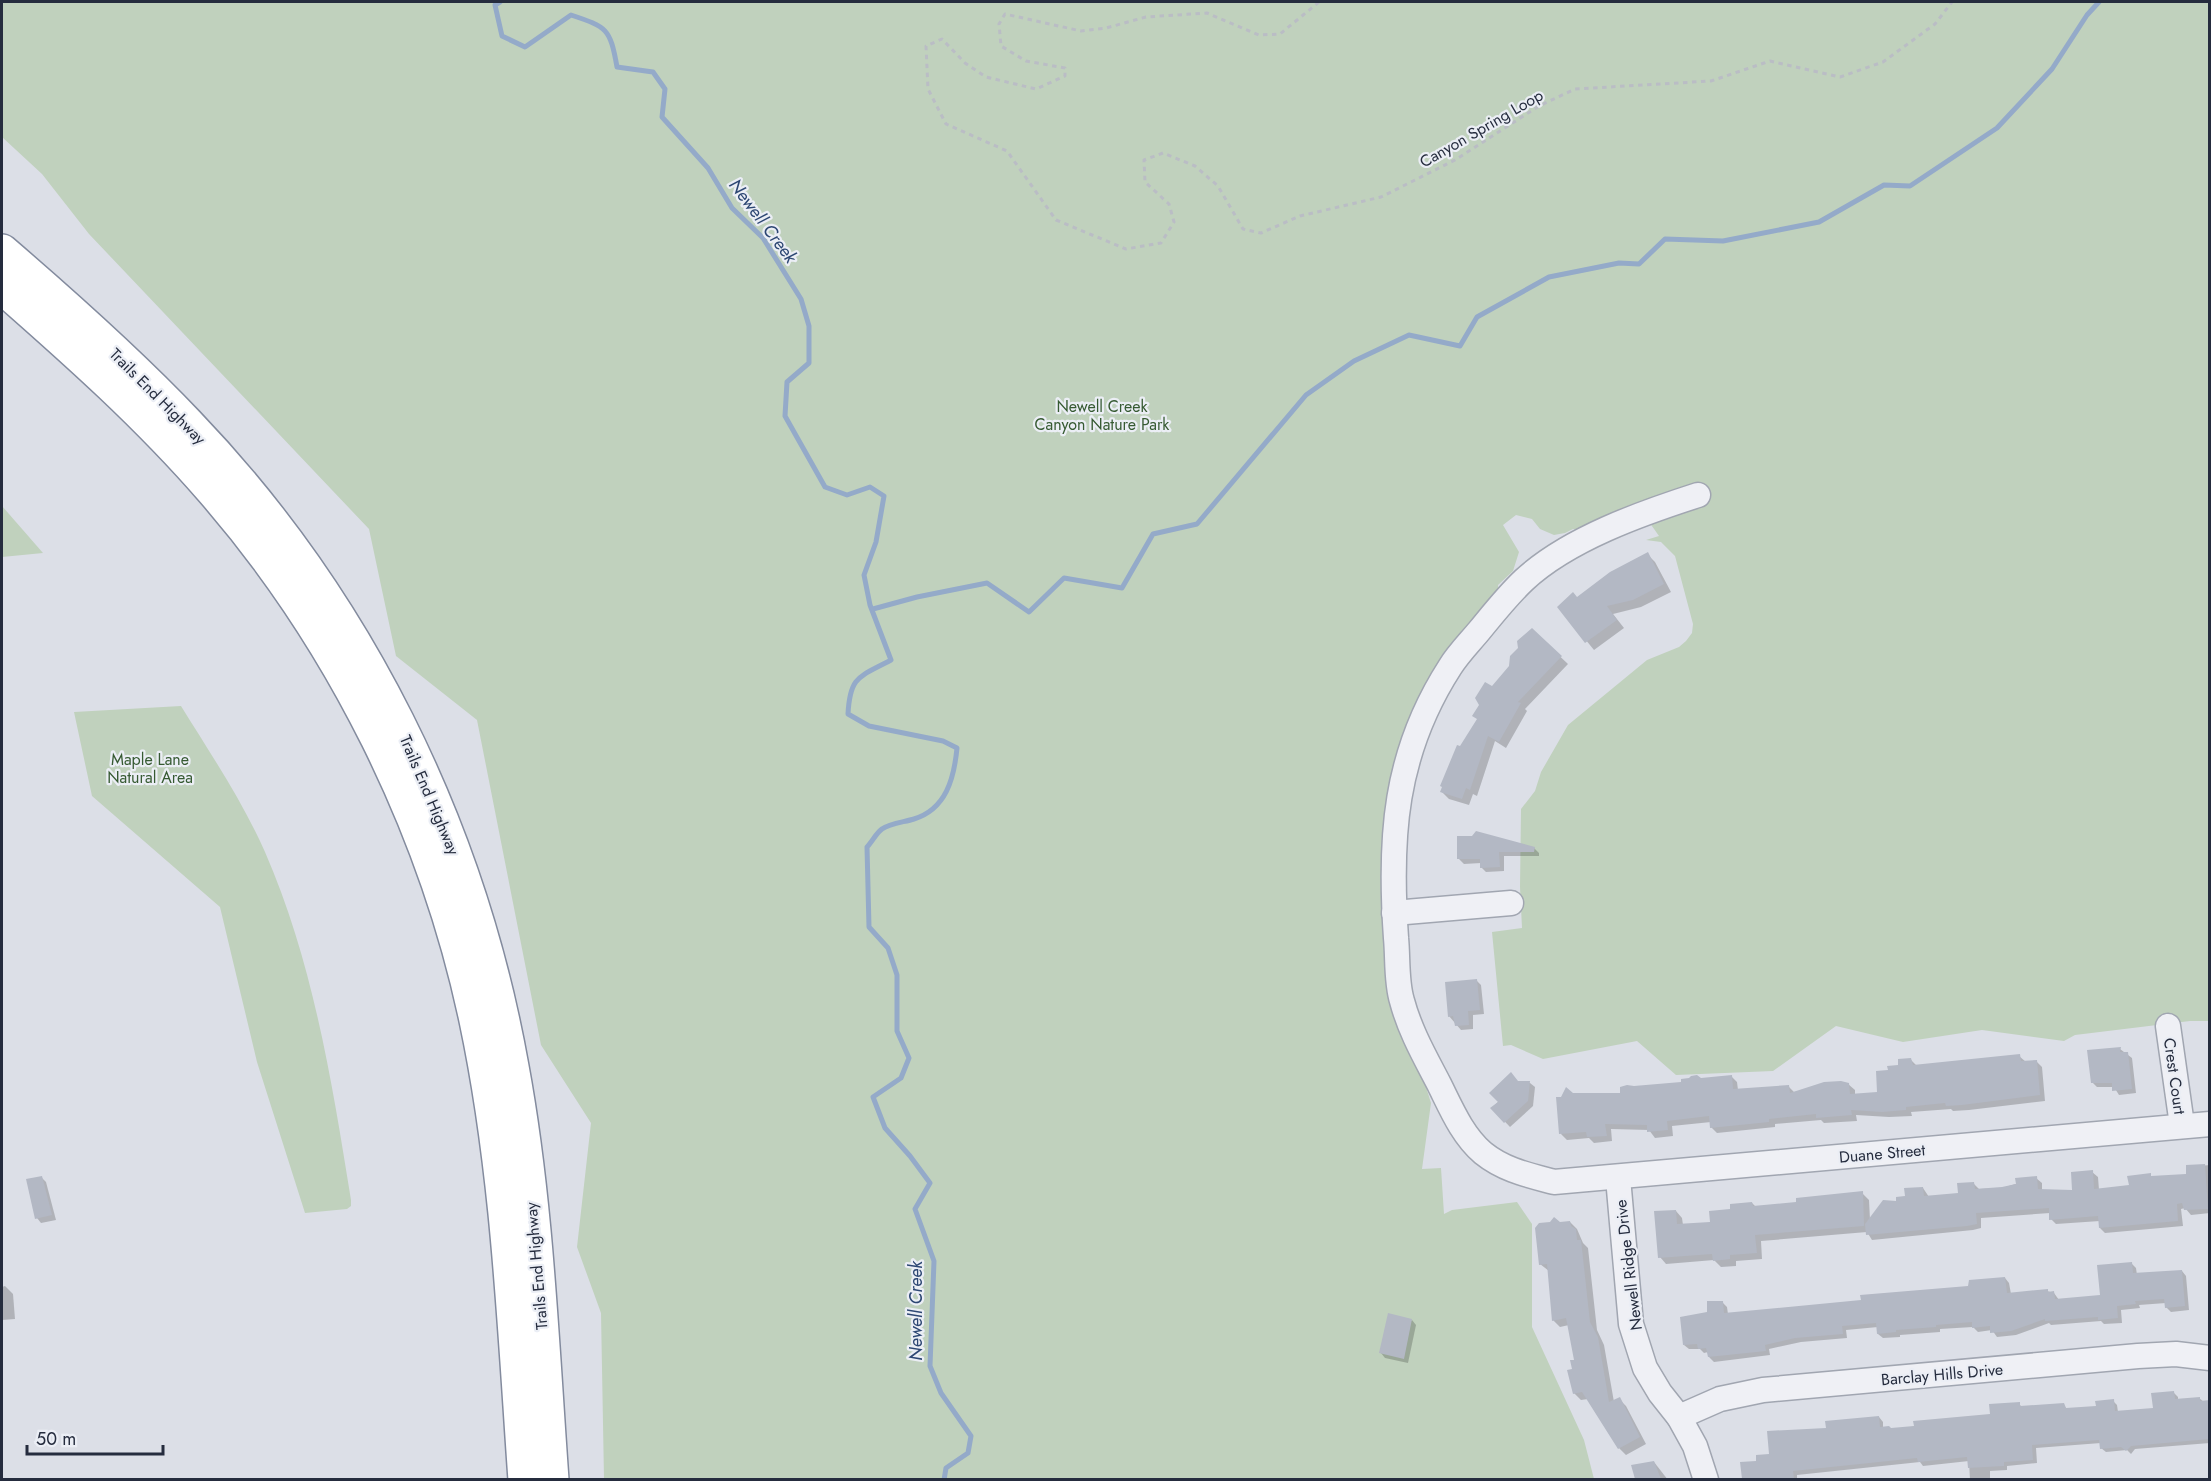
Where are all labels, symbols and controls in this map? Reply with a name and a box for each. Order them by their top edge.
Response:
street label: Canyon Spring Loop [1415,84,1547,173]
water label: Newell Creek [723,173,804,270]
street label: Trails End Highway [104,343,212,450]
park label: Newell Creek Canyon Nature Park [1035,395,1170,436]
street label: Trails End Highway [394,732,466,860]
park label: Maple Lane Natural Area [107,748,193,789]
street label: Crest Court [2158,1036,2191,1116]
street label: Duane Street [1838,1138,1926,1169]
street label: Newell Ridge Drive [1609,1198,1648,1332]
street label: Trails End Highway [519,1200,554,1331]
water label: Newell Creek [903,1260,929,1361]
street label: Barclay Hills Drive [1880,1358,2004,1391]
scale bar [27,1418,164,1456]
text: 50 m [36,1426,76,1452]

